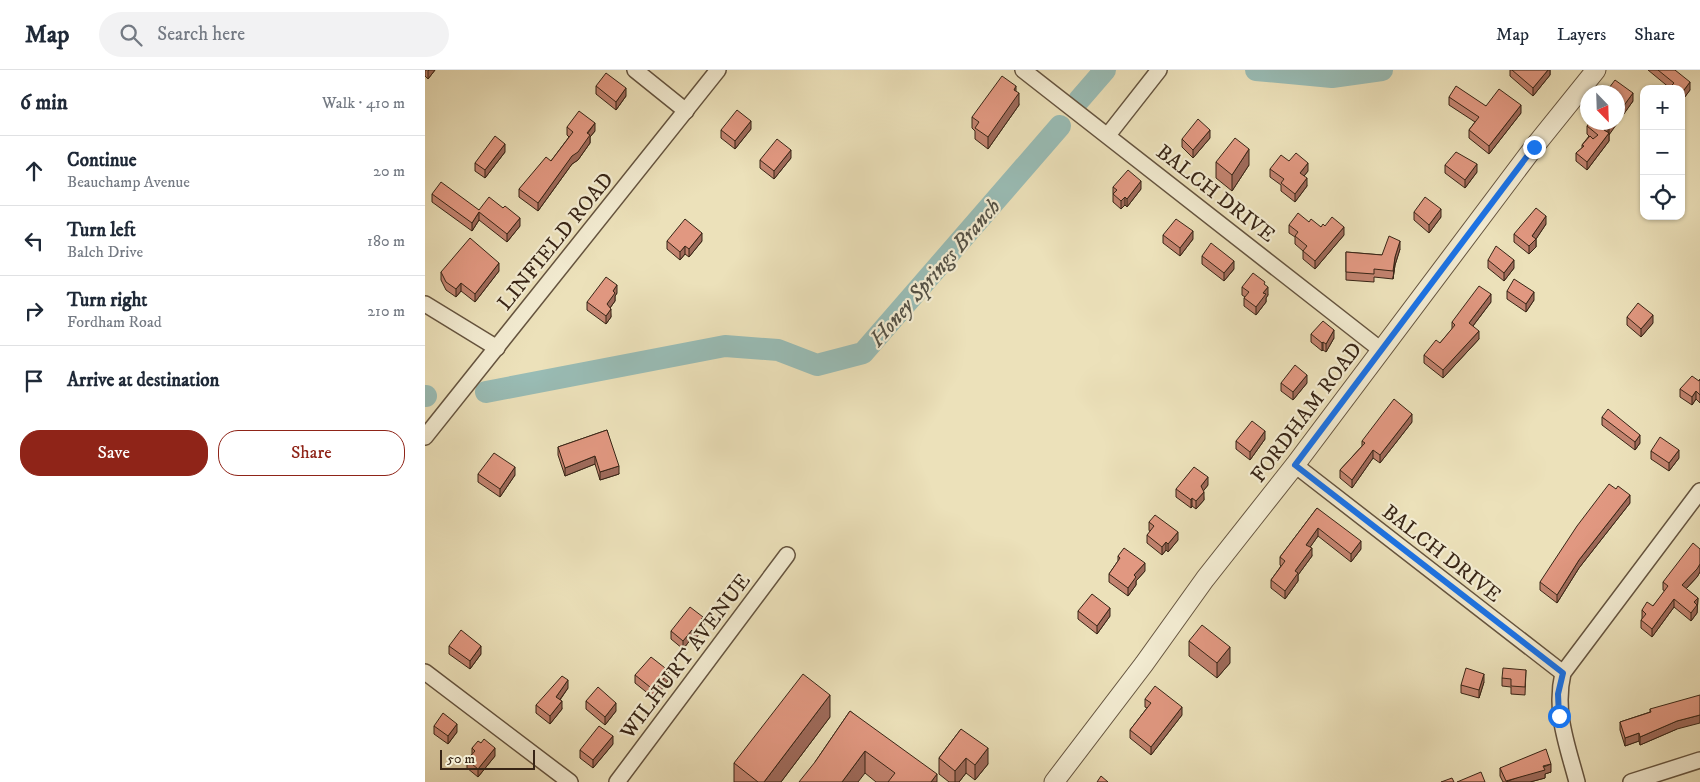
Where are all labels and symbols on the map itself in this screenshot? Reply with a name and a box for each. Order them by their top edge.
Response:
north arrow [1580,85,1625,130]
route end [1523,136,1546,159]
street label: BALCH DRIVE [1151,139,1280,248]
street label: LINFIELD ROAD [492,167,619,316]
water label: Honey Springs Branch [863,194,1007,353]
street label: FORDHAM ROAD [1246,337,1368,488]
street label: BALCH DRIVE [1377,499,1506,608]
street label: WILHURT AVENUE [614,569,757,745]
route start [1548,705,1571,728]
scale bar [440,747,535,770]

